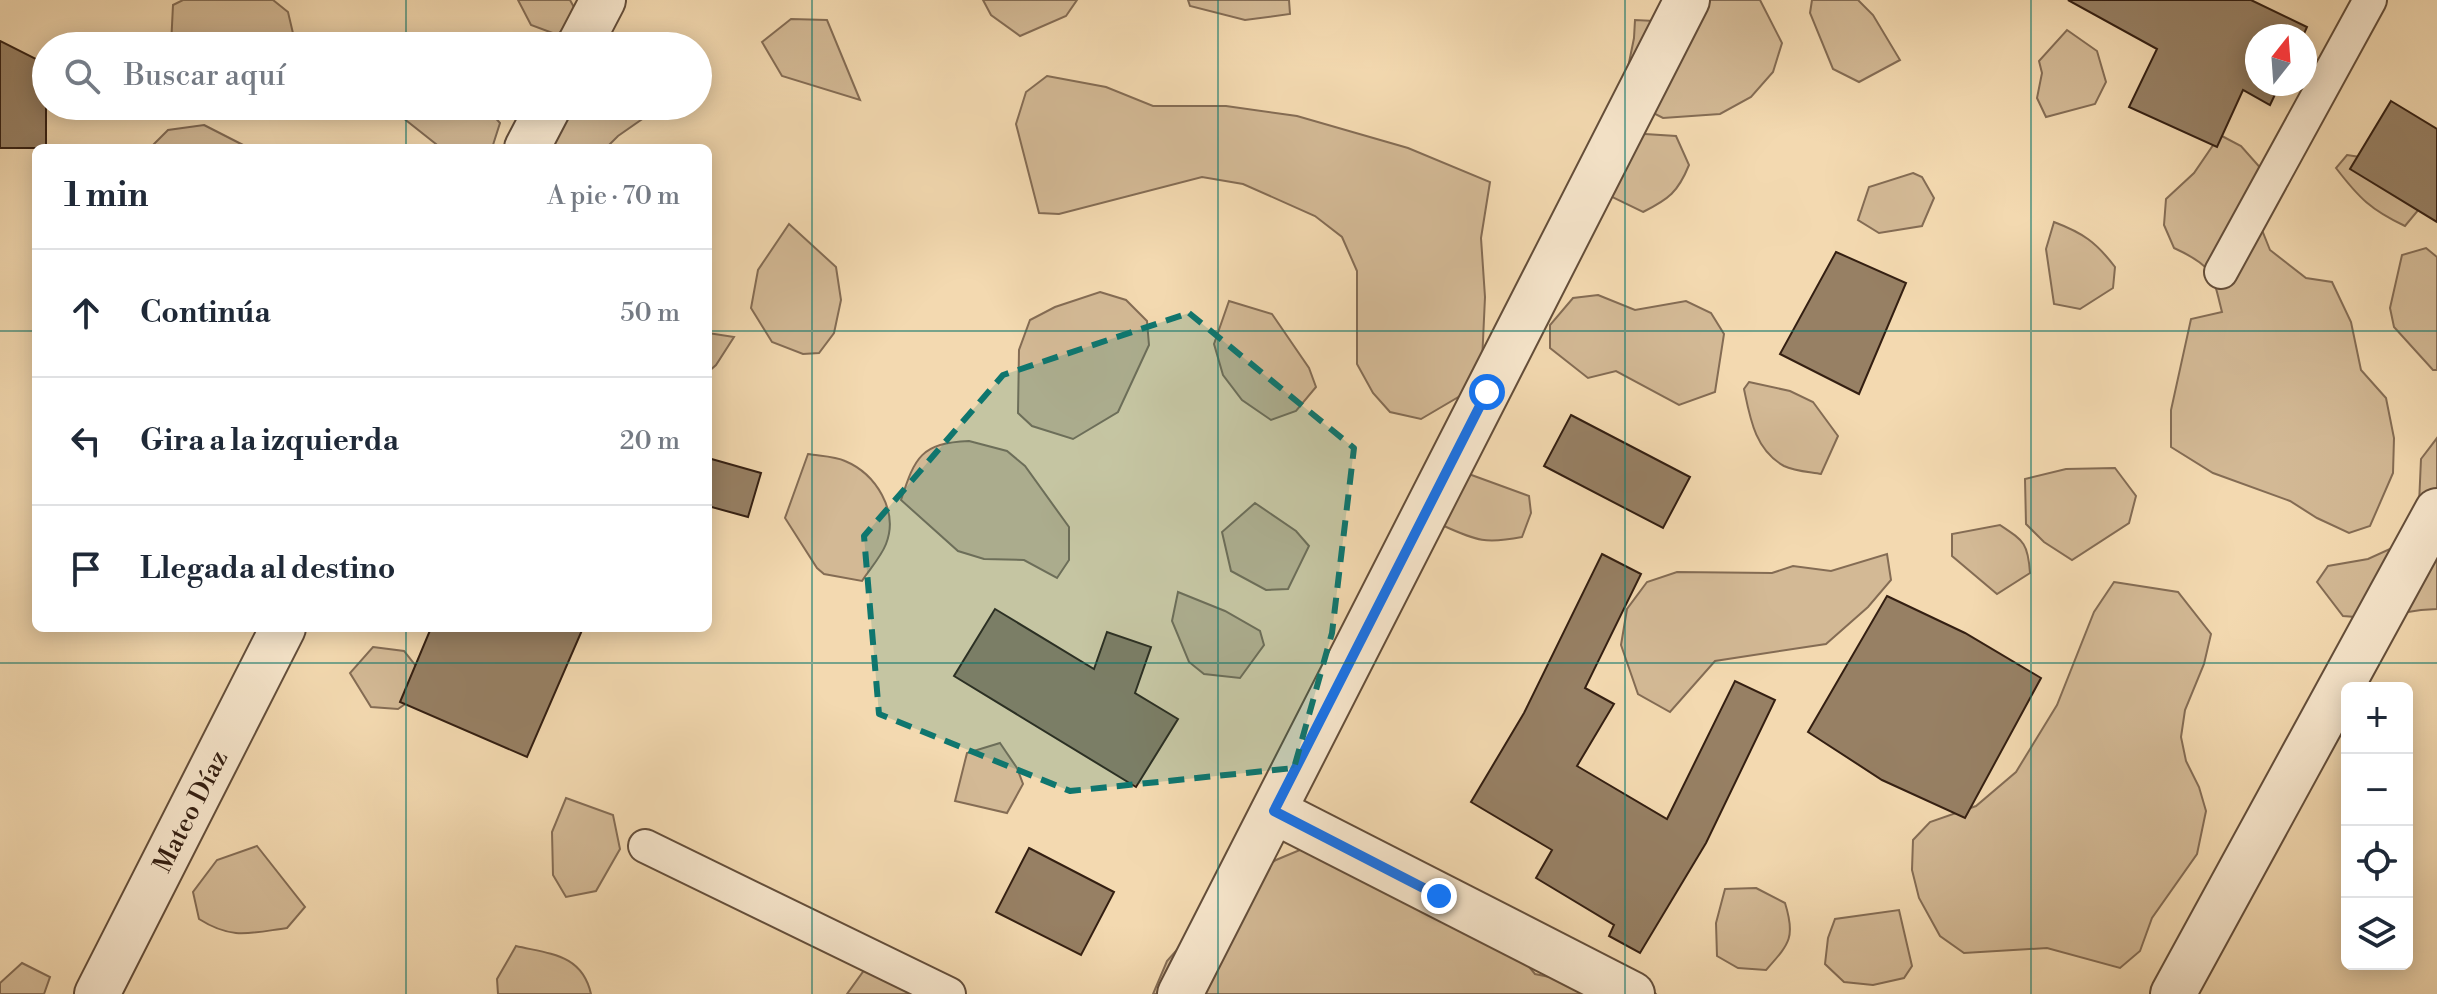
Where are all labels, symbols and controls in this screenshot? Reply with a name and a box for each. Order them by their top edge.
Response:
north arrow [2245,24,2317,96]
search box [32,32,712,120]
icon: search [60,54,104,98]
text: Buscar aquí [124,57,286,95]
text: 1 min [64,175,148,217]
text: A pie · 70 m [547,180,680,212]
icon: ahead [64,291,108,335]
text: Continúa [140,294,271,332]
text: 50 m [620,297,680,329]
route start [1469,374,1505,410]
icon: left [64,419,108,463]
text: Gira a la izquierda [140,422,399,460]
text: 20 m [620,425,680,457]
icon: arrive [64,547,108,591]
text: Llegada al destino [140,550,395,588]
map controls [2341,682,2413,970]
button: + [2341,682,2413,754]
street label: Mateo Díaz [147,745,235,878]
button: − [2341,754,2413,826]
button: locate [2341,826,2413,898]
route end [1421,878,1457,914]
button: layers [2341,898,2413,970]

